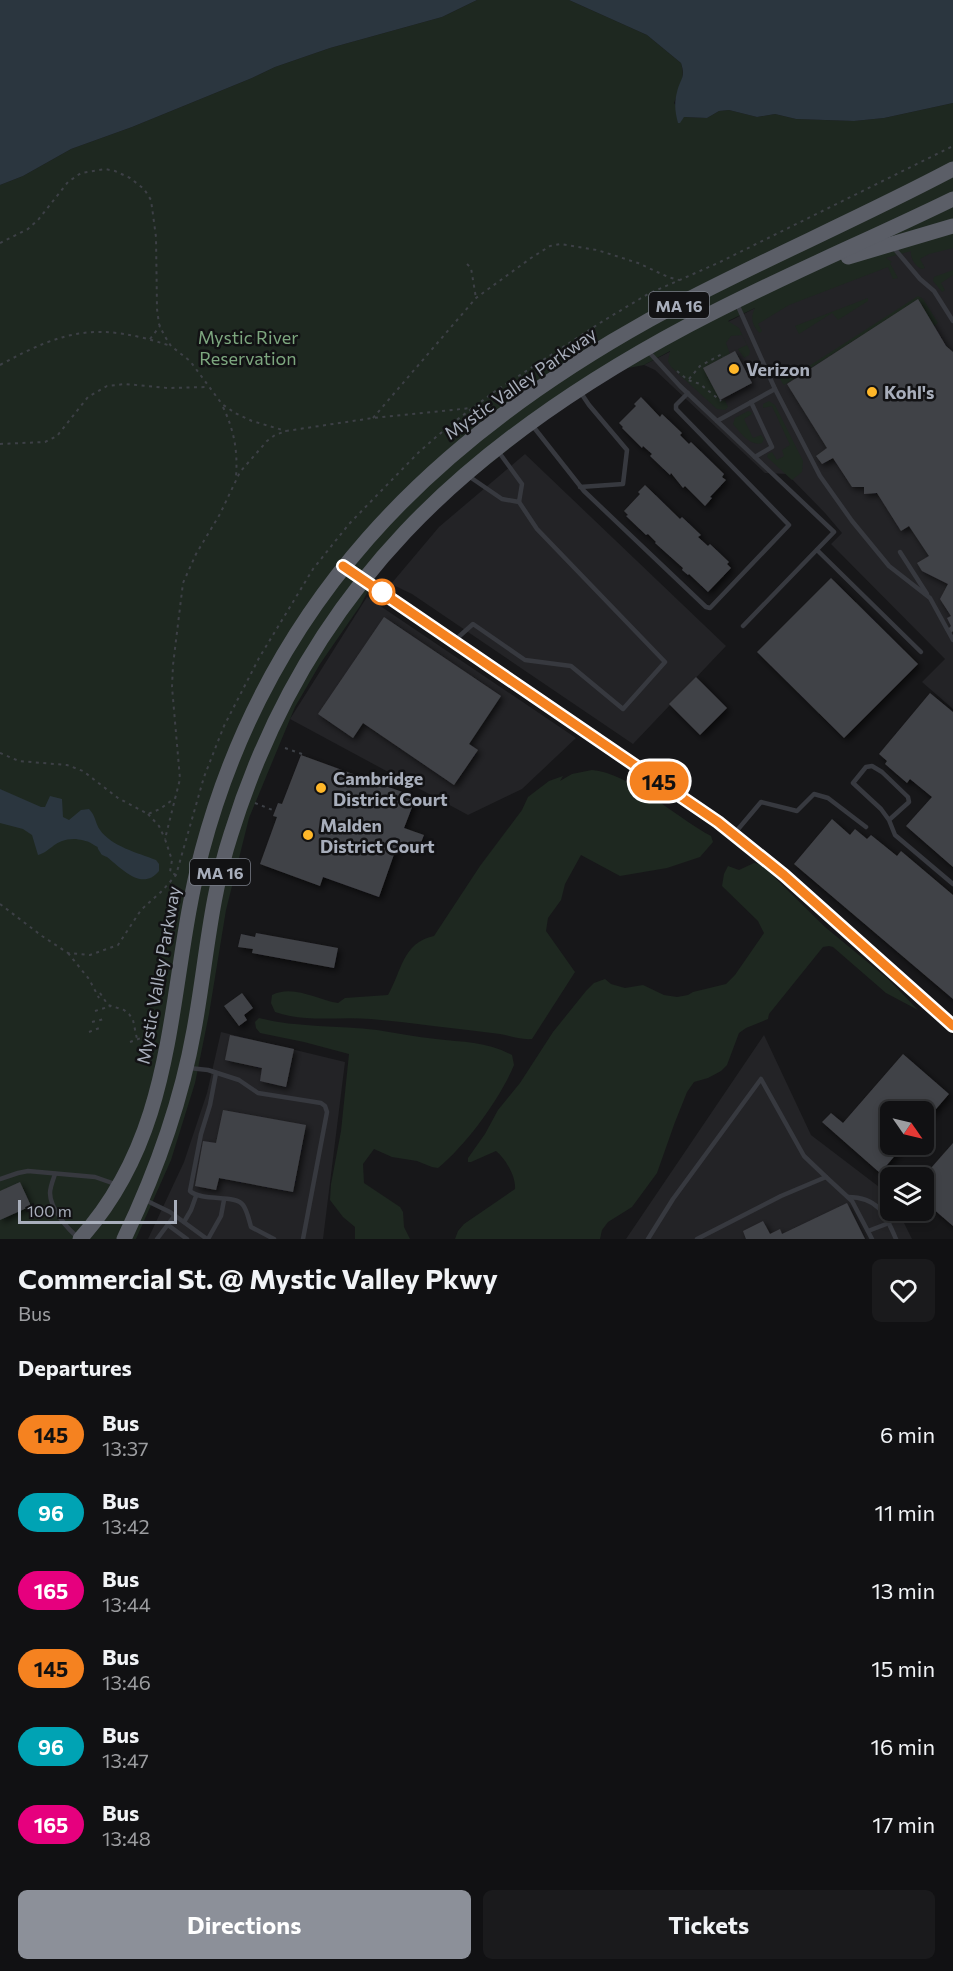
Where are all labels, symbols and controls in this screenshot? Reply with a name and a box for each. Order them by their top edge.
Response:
road number: MA 16 [649,292,709,318]
street label: Mystic Valley Parkway [440,322,600,444]
park label: Mystic River Reservation [198,326,298,369]
place label: Verizon [746,358,810,380]
marker: Verizon [727,362,741,376]
place label: Kohl's [884,381,934,403]
marker: Kohl's [865,385,879,399]
unlabelled marker [369,579,395,605]
line badge: 145 [624,762,694,800]
place label: Cambridge District Court [333,767,448,810]
text: 145 [642,769,676,794]
marker: Cambridge District Court [314,781,328,795]
place label: Malden District Court [320,814,435,857]
marker: Malden District Court [301,828,315,842]
road number: MA 16 [190,859,250,885]
street label: Mystic Valley Parkway [131,884,185,1066]
north arrow [880,1101,934,1155]
map controls [880,1101,934,1221]
button: layers [880,1167,934,1221]
scale bar [18,1197,177,1224]
text: 100 m [27,1201,72,1220]
button: heart [872,1259,935,1322]
text: Commercial St. @ Mystic Valley Pkwy [18,1261,498,1295]
text: Bus [18,1301,51,1325]
text: Departures [18,1354,132,1381]
text: Bus [102,1409,139,1436]
text: 6 min [880,1421,935,1448]
text: 145 [34,1422,68,1447]
text: 13:37 [102,1436,149,1460]
text: Bus [102,1487,139,1514]
text: 11 min [875,1499,935,1526]
text: 96 [38,1500,64,1525]
text: 13:42 [102,1514,149,1538]
text: Bus [102,1565,139,1592]
text: 13 min [871,1577,935,1604]
text: 165 [34,1578,68,1603]
text: 13:44 [102,1592,151,1616]
text: Bus [102,1643,139,1670]
text: 15 min [871,1655,935,1682]
text: 145 [34,1656,68,1681]
text: 13:46 [102,1670,151,1694]
text: Bus [102,1721,139,1748]
text: 16 min [871,1733,935,1760]
text: 96 [38,1734,64,1759]
text: 13:47 [102,1748,149,1772]
text: Bus [102,1799,139,1826]
text: 17 min [872,1811,935,1838]
text: 165 [34,1812,68,1837]
text: 13:48 [102,1826,151,1850]
button: Directions [18,1890,471,1959]
button: Tickets [483,1890,935,1959]

